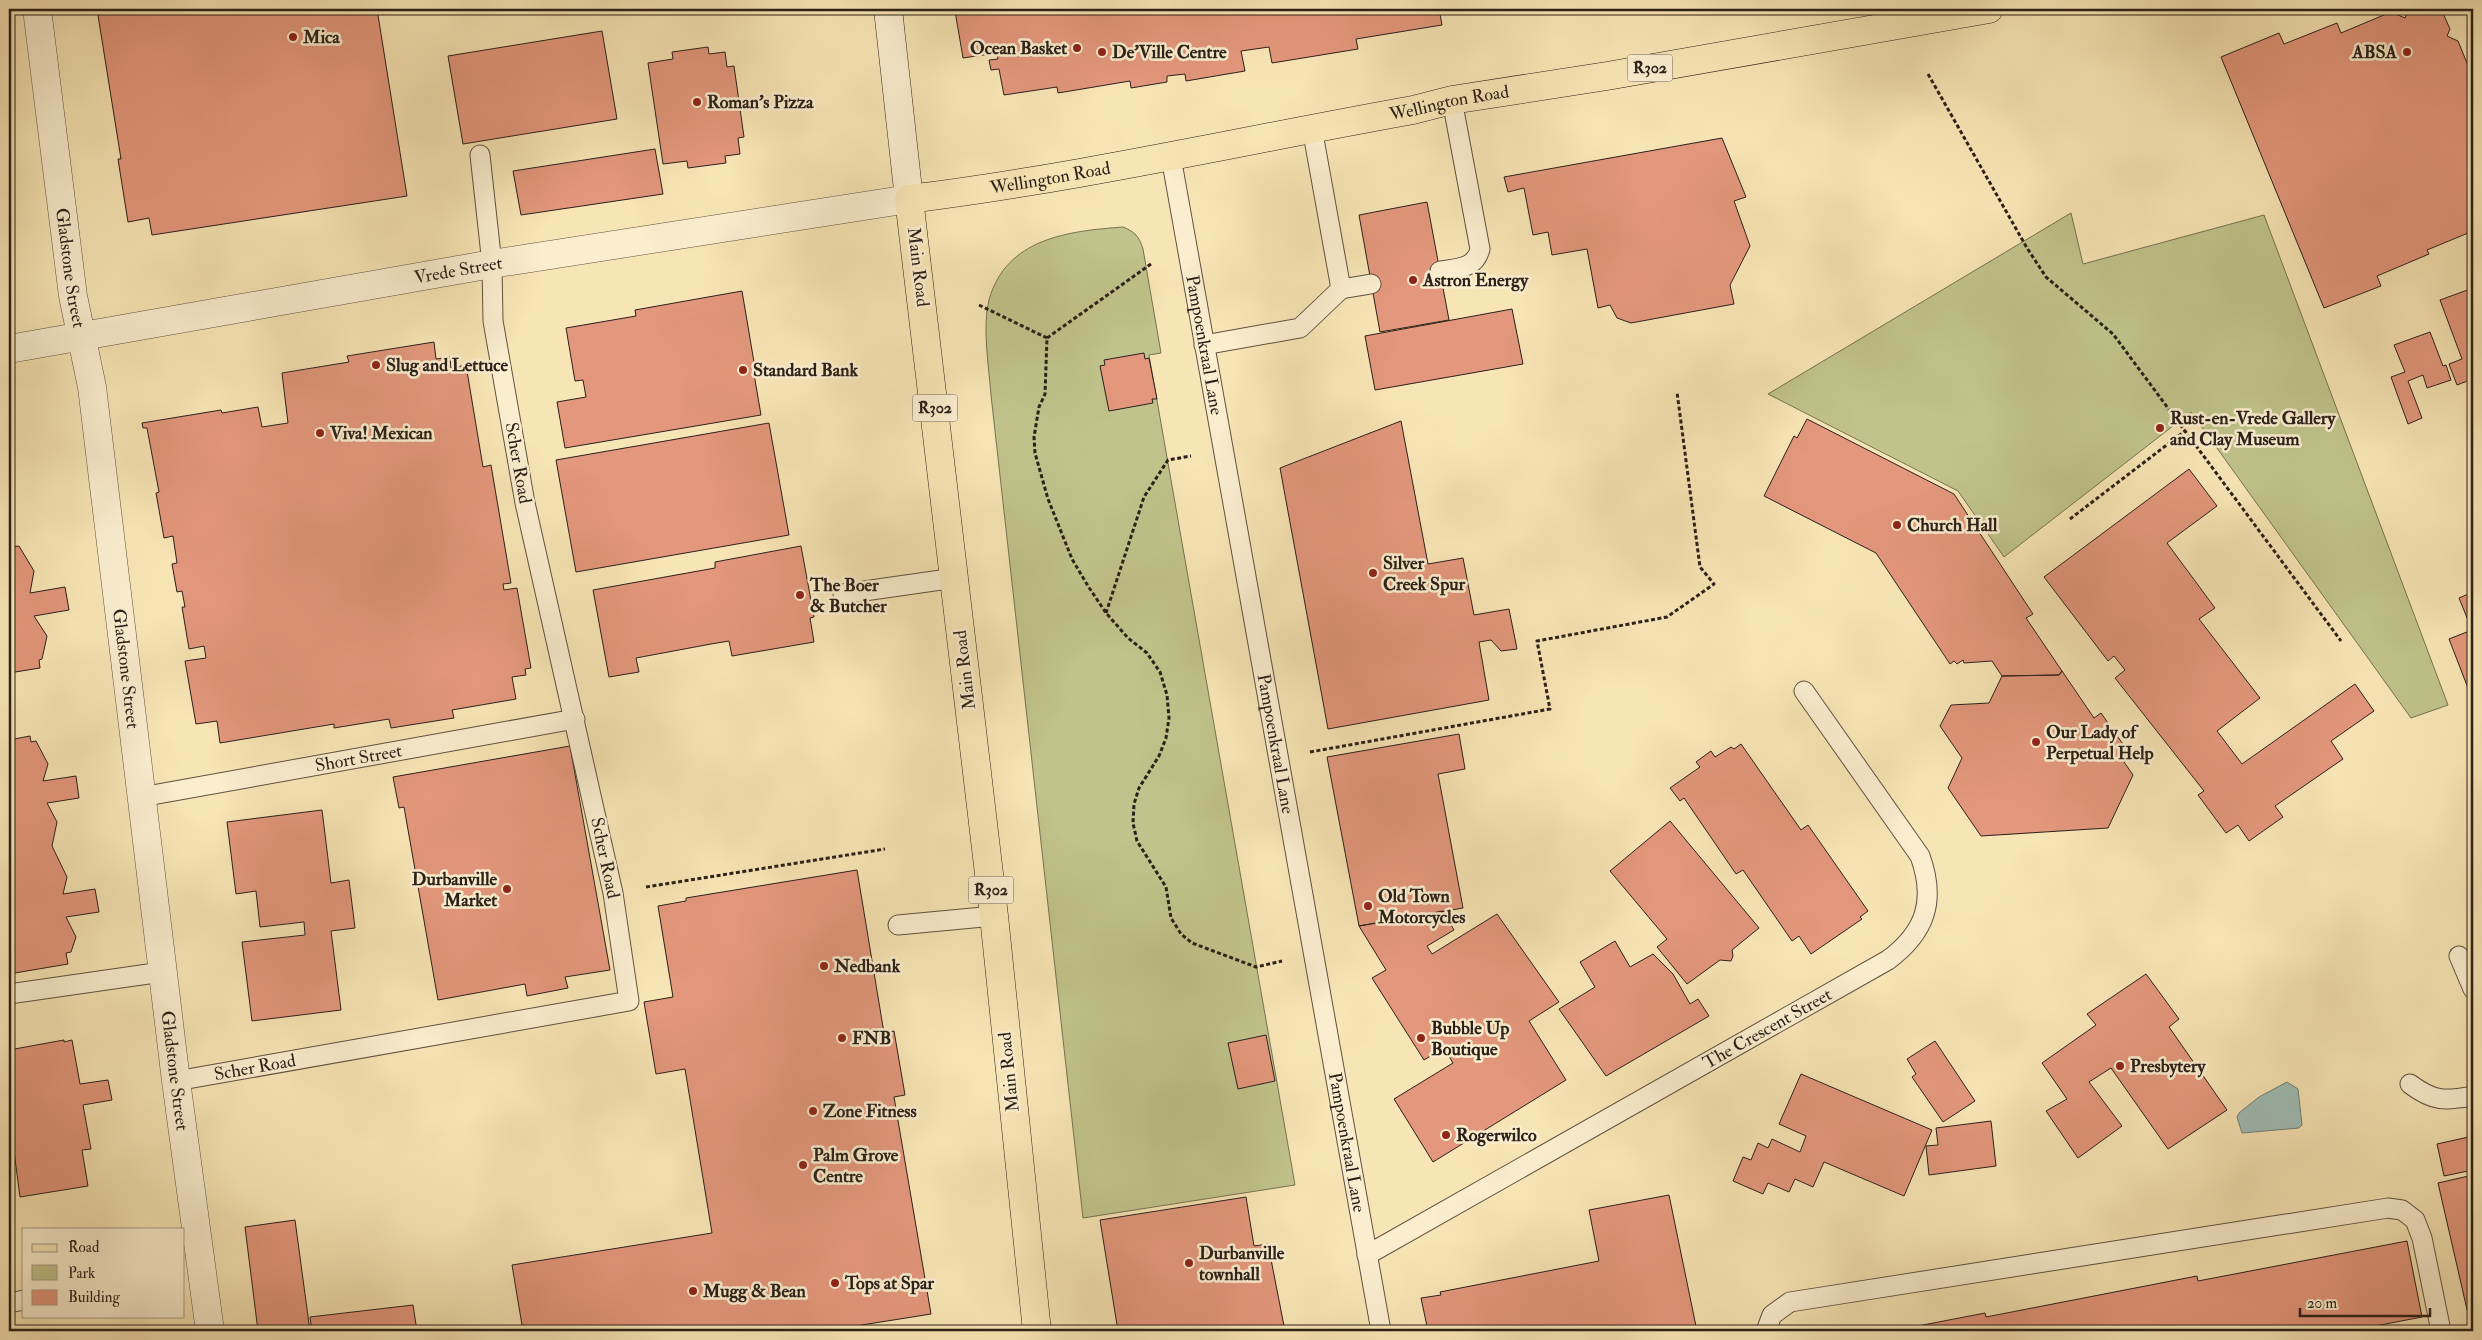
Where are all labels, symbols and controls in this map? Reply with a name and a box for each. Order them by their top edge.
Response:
place label: Mica [302,26,340,49]
marker: Mica [287,31,299,43]
place label: Ocean Basket [970,37,1067,60]
place label: De'Ville Centre [1112,41,1227,64]
place label: ABSA [2351,41,2398,64]
marker: Ocean Basket [1071,42,1083,54]
marker: De'Ville Centre [1096,46,1108,58]
marker: ABSA [2401,46,2413,58]
road number: R302 [1628,54,1672,82]
street label: Wellington Road [1386,80,1511,126]
place label: Roman's Pizza [707,91,814,114]
marker: Roman's Pizza [691,96,703,108]
street label: Wellington Road [987,156,1112,199]
street label: Gladstone Street [51,207,91,330]
street label: Main Road [902,226,934,308]
street label: Vrede Street [412,251,504,289]
place label: Astron Energy [1422,269,1529,292]
street label: Pampoenkraal Lane [1181,273,1229,417]
marker: Astron Energy [1407,274,1419,286]
place label: Slug and Lettuce [386,354,509,377]
marker: Slug and Lettuce [370,359,382,371]
place label: Standard Bank [753,359,858,382]
marker: Standard Bank [737,364,749,376]
road number: R302 [912,394,958,422]
place label: Rust-en-Vrede Gallery and Clay Museum [2170,407,2337,451]
street label: Scher Road [500,420,536,506]
place label: Viva! Mexican [329,422,433,445]
marker: Rust-en-Vrede Gallery and Clay Museum [2154,422,2166,434]
marker: Viva! Mexican [314,427,326,439]
place label: Church Hall [1907,514,1998,537]
marker: Church Hall [1891,519,1903,531]
place label: Silver Creek Spur [1383,552,1465,596]
marker: Silver Creek Spur [1367,567,1379,579]
place label: The Boer & Butcher [809,574,887,618]
marker: The Boer & Butcher [794,589,806,601]
street label: Gladstone Street [107,607,145,730]
street label: Main Road [949,629,981,711]
street label: Pampoenkraal Lane [1252,672,1300,816]
place label: Our Lady of Perpetual Help [2046,721,2154,765]
marker: Our Lady of Perpetual Help [2030,736,2042,748]
street label: Short Street [313,739,404,777]
street label: Scher Road [585,815,625,901]
place label: Durbanville Market [412,868,497,912]
road number: R302 [968,876,1014,904]
marker: Durbanville Market [501,883,513,895]
place label: Old Town Motorcycles [1377,885,1465,929]
marker: Old Town Motorcycles [1362,900,1374,912]
place label: Nedbank [833,955,901,978]
marker: Nedbank [818,960,830,972]
street label: The Crescent Street [1699,983,1836,1074]
street label: Gladstone Street [156,1010,194,1132]
place label: Bubble Up Boutique [1431,1017,1509,1061]
place label: FNB [852,1027,891,1050]
street label: Main Road [993,1031,1025,1113]
marker: FNB [836,1032,848,1044]
marker: Bubble Up Boutique [1415,1032,1427,1044]
street label: Scher Road [212,1049,298,1086]
place label: Presbytery [2130,1055,2206,1078]
marker: Presbytery [2114,1060,2126,1072]
street label: Pampoenkraal Lane [1323,1071,1371,1215]
place label: Zone Fitness [823,1100,917,1123]
marker: Zone Fitness [807,1105,819,1117]
place label: Rogerwilco [1456,1124,1537,1147]
marker: Rogerwilco [1440,1129,1452,1141]
place label: Palm Grove Centre [813,1144,899,1188]
marker: Palm Grove Centre [797,1159,809,1171]
legend [22,1228,185,1318]
text: Road [68,1238,100,1257]
place label: Durbanville townhall [1199,1242,1285,1286]
marker: Durbanville townhall [1183,1257,1195,1269]
text: Park [68,1264,95,1283]
place label: Tops at Spar [844,1272,934,1295]
marker: Tops at Spar [829,1277,841,1289]
place label: Mugg & Bean [702,1280,807,1303]
marker: Mugg & Bean [687,1285,699,1297]
scale bar [2300,1285,2430,1317]
text: Building [68,1288,120,1307]
text: 20 m [2307,1294,2337,1313]

